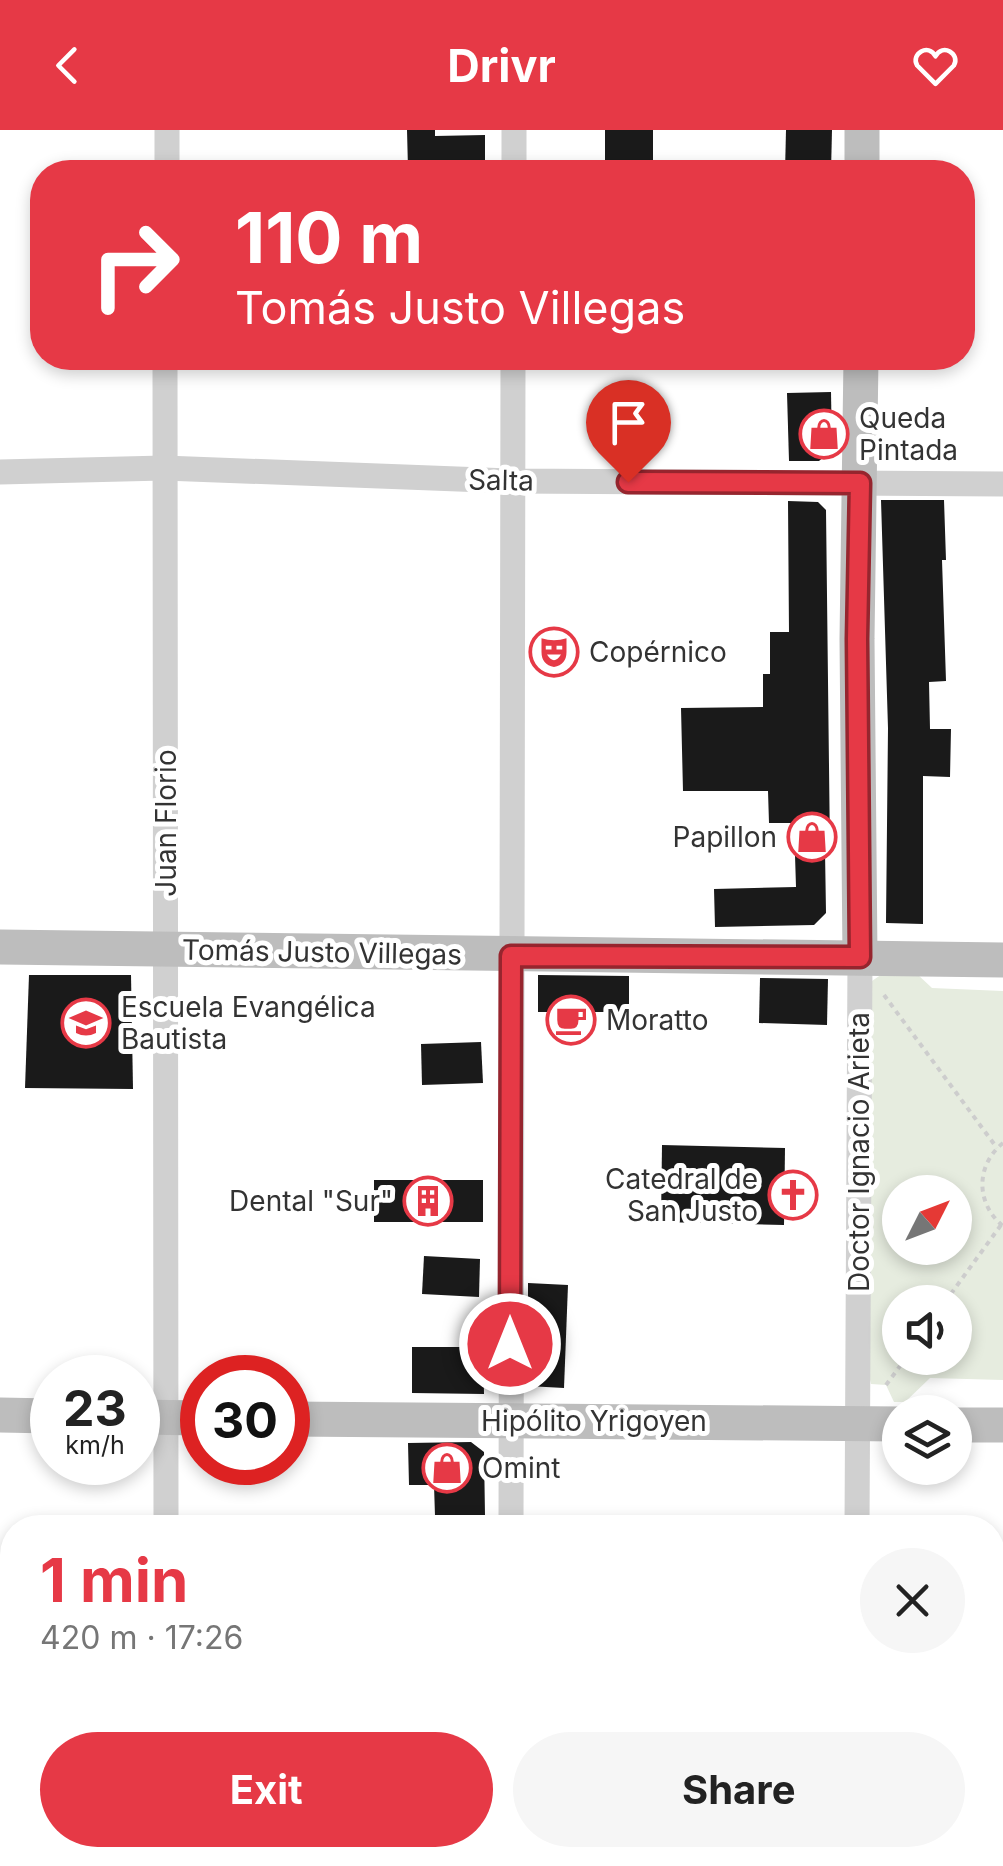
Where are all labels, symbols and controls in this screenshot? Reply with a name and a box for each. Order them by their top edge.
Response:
icon: back [40,38,95,93]
text: Drivr [447,38,556,93]
icon: heart [908,38,963,93]
text: 110 m [235,195,423,280]
icon: right [70,200,200,330]
text: Tomás Justo Villegas [235,280,685,335]
pin [586,380,671,483]
icon: arrive [601,395,656,450]
place label: Queda Pintada [859,401,958,467]
shop icon: Queda Pintada [798,408,850,460]
street label: Salta [468,462,534,498]
theatre icon: Copérnico [528,626,580,678]
place label: Copérnico [589,635,727,669]
street label: Juan Florio [149,749,183,897]
shop icon: Papillon [786,811,838,863]
place label: Papillon [673,820,777,854]
street label: Tomás Justo Villegas [182,933,462,971]
place label: Escuela Evangélica Bautista [121,990,376,1056]
cafe icon: Moratto [545,994,597,1046]
school or university icon: Escuela Evangélica Bautista [60,997,112,1049]
place label: Moratto [606,1003,709,1037]
street label: Doctor Ignacio Arieta [842,1012,876,1292]
place label: Catedral de San Justo [605,1162,758,1228]
church icon: Catedral de San Justo [767,1169,819,1221]
building icon: Dental "Sur" [402,1175,454,1227]
north arrow [882,1175,972,1265]
map controls [882,1175,972,1485]
place label: Dental "Sur" [229,1184,393,1218]
button: sound [882,1285,972,1375]
position arrow [458,1292,562,1396]
speed limit sign: 30 [180,1355,310,1485]
text: 23 [63,1378,127,1438]
button: layers [882,1395,972,1485]
street label: Hipólito Yrigoyen [481,1404,707,1438]
text: km/h [65,1430,125,1460]
shop icon: Omint [421,1442,473,1494]
place label: Omint [482,1451,560,1485]
text: 1 min [40,1544,188,1616]
button: close [860,1548,965,1653]
text: 420 m · 17:26 [40,1618,243,1657]
button: Exit [40,1732,493,1847]
button: Share [513,1732,965,1847]

